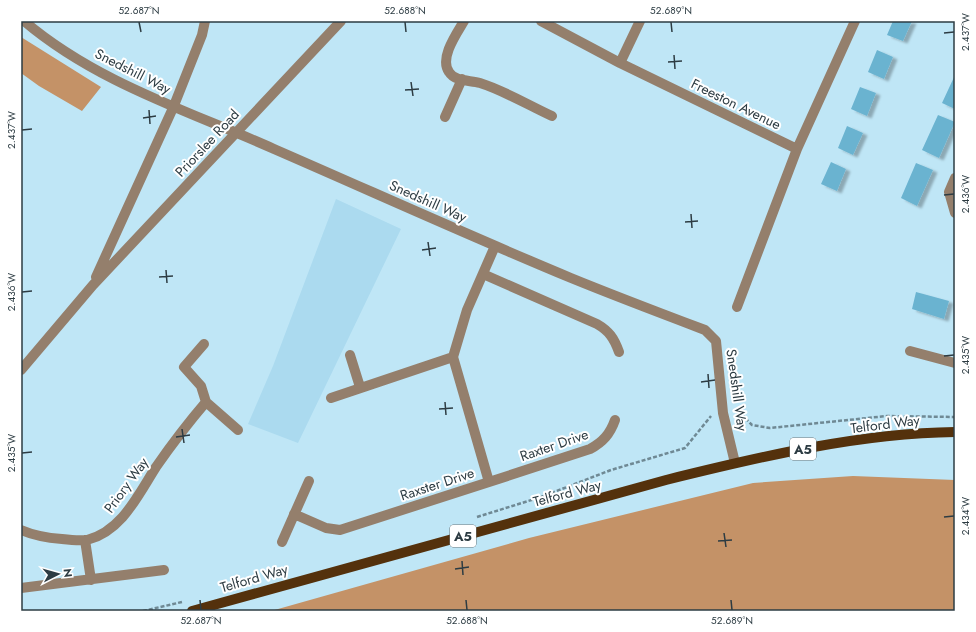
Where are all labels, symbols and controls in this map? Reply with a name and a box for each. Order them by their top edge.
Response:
text: 52.687°N [118,3,160,18]
text: 52.688°N [384,3,426,18]
text: 52.689°N [650,3,692,18]
text: 2.437°W [958,13,973,51]
street label: Snedshill Way [92,43,175,99]
street label: Freeston Avenue [688,74,784,134]
street label: Priorslee Road [170,105,244,181]
text: 2.437°W [4,111,19,149]
street label: Snedshill Way [386,175,471,227]
text: 2.436°W [958,175,973,213]
text: 2.436°W [4,273,19,311]
text: 2.435°W [958,336,973,374]
street label: Snedshill Way [721,348,753,433]
street label: Telford Way [849,410,922,438]
street label: Raxter Drive [517,424,591,466]
text: 2.435°W [4,434,19,472]
road number: A5 [790,438,816,460]
street label: Priory Way [99,452,153,517]
street label: Raxster Drive [397,463,477,505]
street label: Telford Way [531,474,604,512]
text: 2.434°W [958,497,973,535]
road number: A5 [450,525,476,547]
north arrow [38,554,78,594]
street label: Telford Way [218,559,291,597]
text: N [60,568,76,578]
text: 52.687°N [180,613,222,628]
text: 52.688°N [446,613,488,628]
text: 52.689°N [711,613,753,628]

